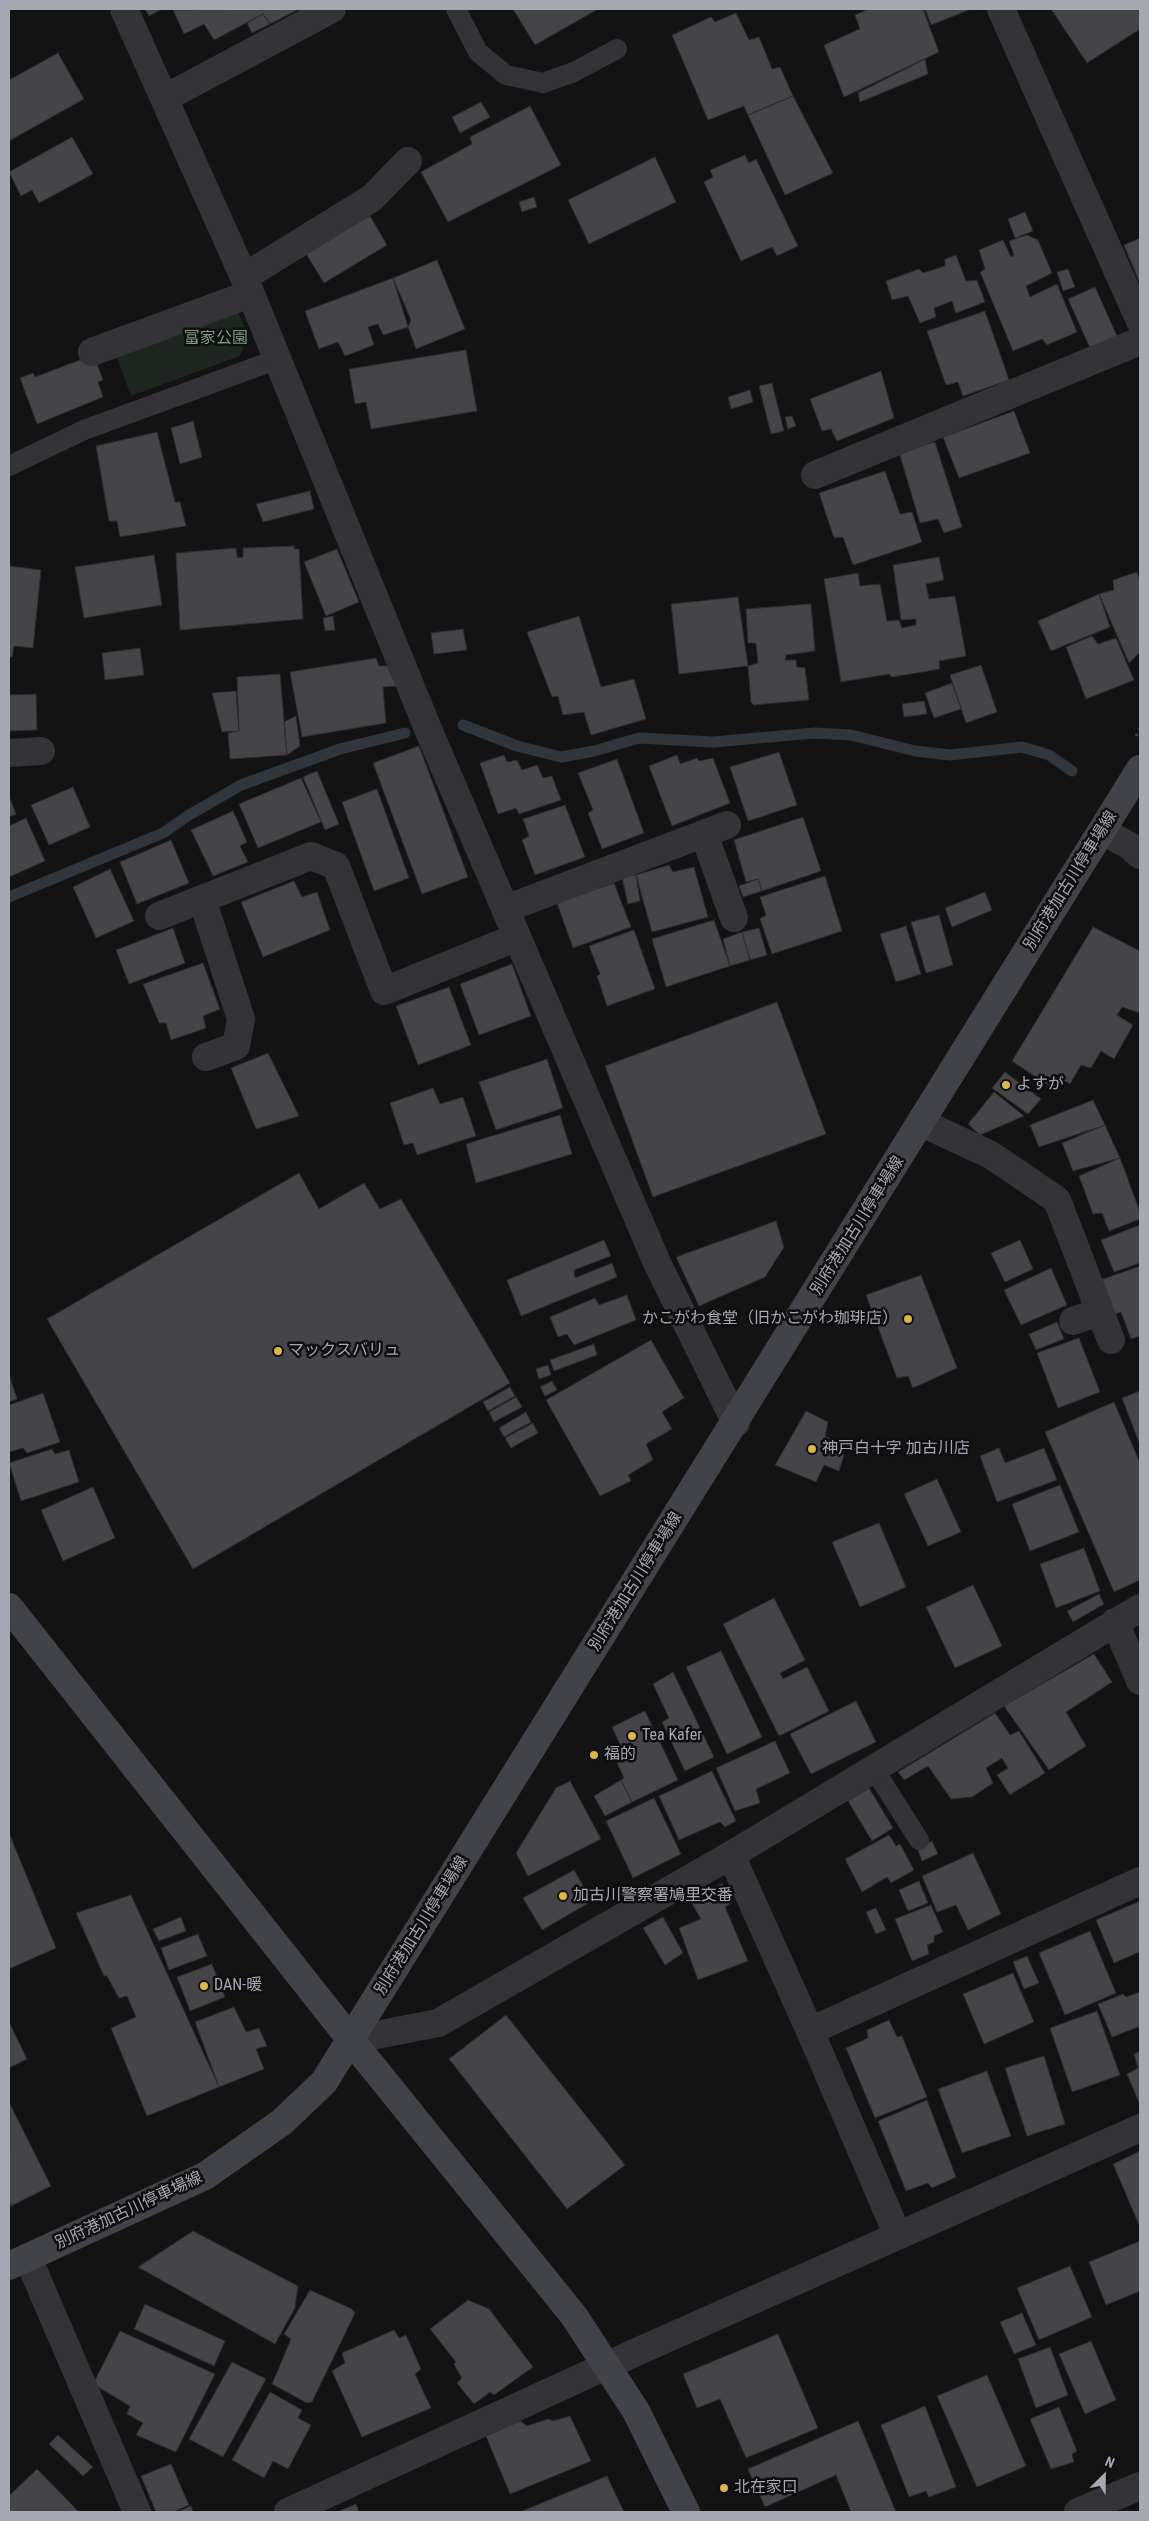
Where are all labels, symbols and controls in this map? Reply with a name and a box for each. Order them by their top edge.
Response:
park label: 富家公園 [184,329,248,349]
street label: 別府港加古川停車場線 [1020,808,1122,954]
place label: よすが [1016,1075,1064,1095]
marker: よすが [1000,1079,1012,1091]
street label: 別府港加古川停車場線 [807,1153,909,1299]
place label: かこがわ食堂（旧かこがわ珈琲店） [642,1309,898,1329]
marker: かこがわ食堂（旧かこがわ珈琲店） [902,1313,914,1325]
place label: マックスバリュ [288,1341,400,1361]
marker: マックスバリュ [272,1345,284,1357]
place label: 神戸白十字 加古川店 [822,1439,970,1459]
marker: 神戸白十字 加古川店 [806,1443,818,1455]
street label: 別府港加古川停車場線 [585,1509,687,1655]
place label: Tea Kafer [642,1726,702,1746]
marker: Tea Kafer [626,1730,638,1742]
place label: 福的 [604,1745,636,1765]
marker: 福的 [588,1749,600,1761]
street label: 別府港加古川停車場線 [371,1853,473,1999]
place label: 加古川警察署鳩里交番 [573,1886,733,1906]
marker: 加古川警察署鳩里交番 [557,1890,569,1902]
place label: DAN-暖 [214,1976,262,1996]
marker: DAN-暖 [198,1980,210,1992]
street label: 別府港加古川停車場線 [52,2168,206,2254]
north arrow [1079,2451,1129,2501]
text: N [1103,2453,1117,2471]
place label: 北在家口 [734,2478,798,2498]
marker: 北在家口 [718,2482,730,2494]

